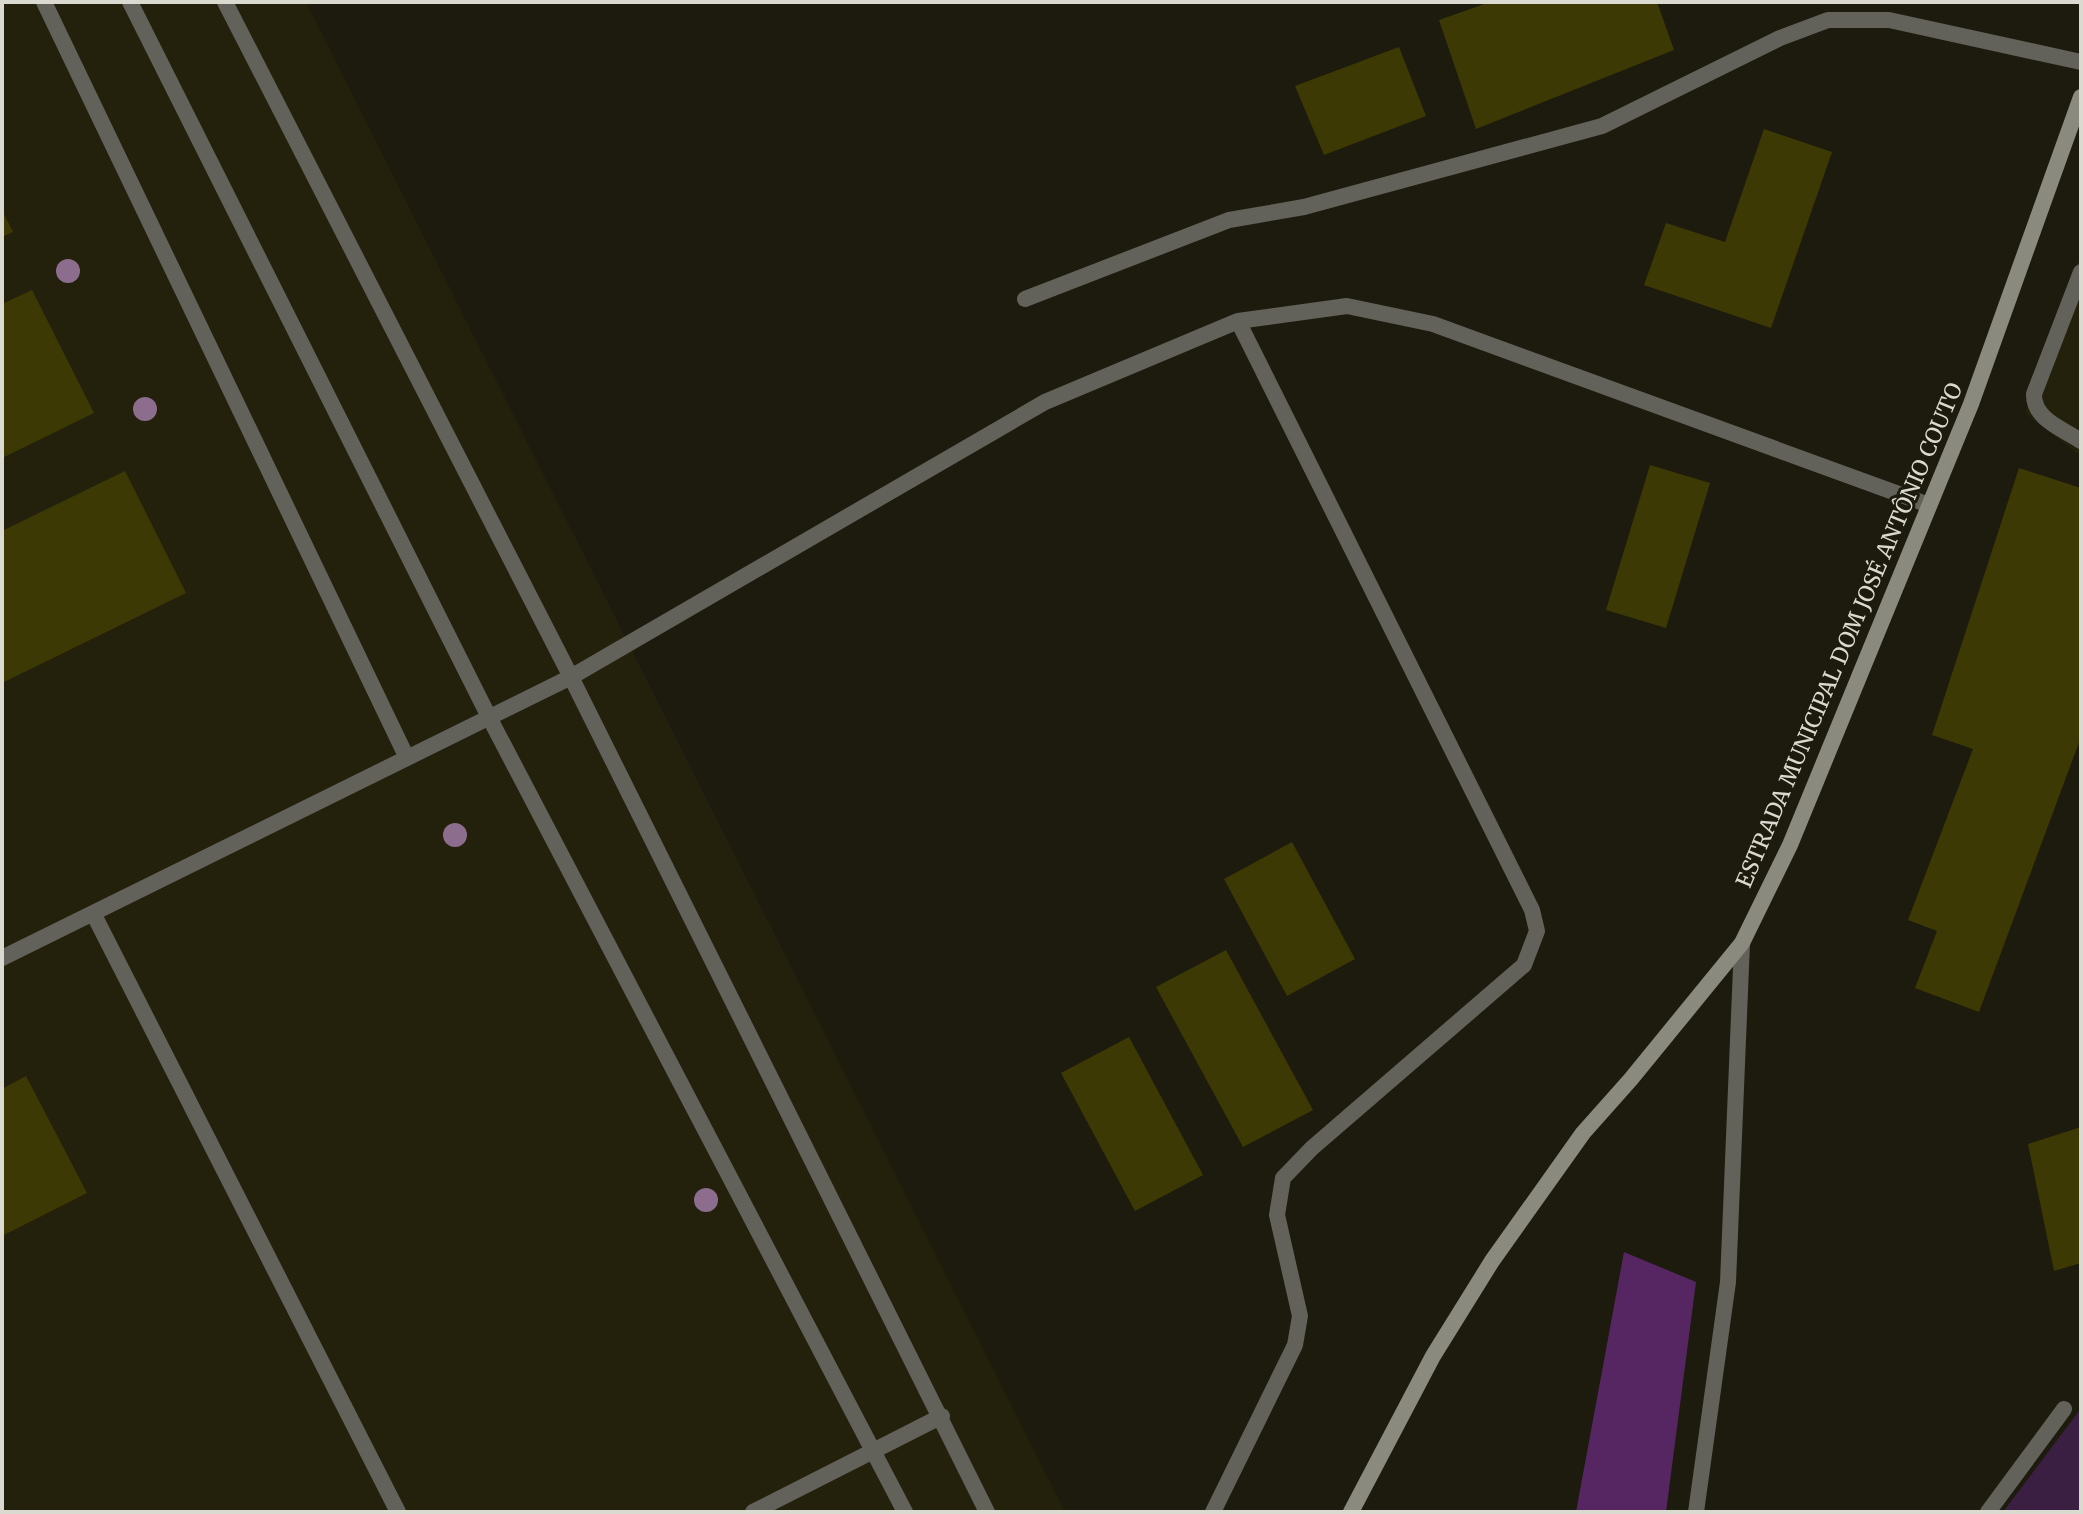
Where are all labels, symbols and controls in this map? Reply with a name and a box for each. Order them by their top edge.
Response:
street label: ESTRADA MUNICIPAL DOM JOSÉ ANTÔNIO COUTO [1729,378,1969,892]

